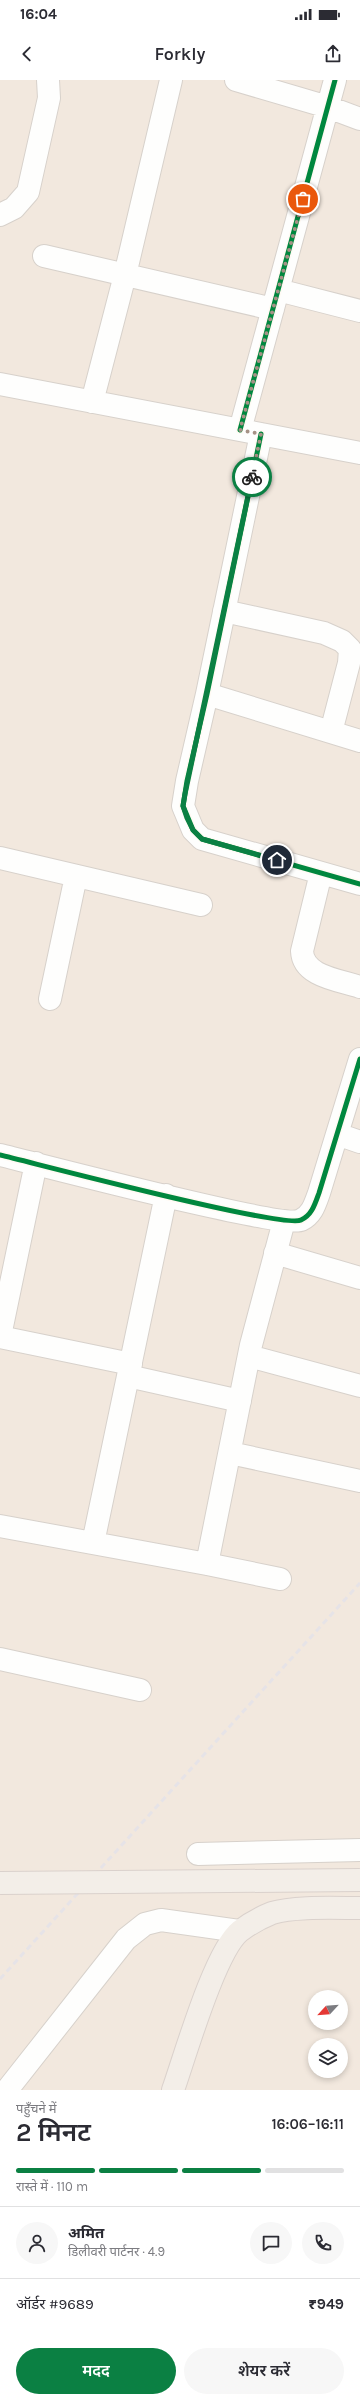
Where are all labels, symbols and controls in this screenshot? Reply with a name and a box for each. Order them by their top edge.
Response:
text: 16:04 [20,5,57,23]
icon: back [16,43,38,65]
text: Forkly [155,43,205,65]
icon: share [322,43,344,65]
pin [286,182,320,216]
icon: bag [292,188,314,210]
courier [232,457,272,497]
icon: bike [241,466,263,488]
pin [260,843,294,877]
icon: home [266,849,288,871]
north arrow [308,1990,348,2030]
map controls [308,1990,348,2078]
button: layers [308,2038,348,2078]
text: पहुँचने में [16,2101,57,2116]
text: 16:06–16:11 [271,2115,344,2133]
text: 2 मिनट [16,2117,91,2148]
text: रास्ते में · 110 m [16,2179,88,2194]
button: person [16,2222,58,2264]
button: chat [250,2222,292,2264]
button: phone [302,2222,344,2264]
text: अमित [68,2224,104,2242]
text: डिलीवरी पार्टनर · 4.9 [68,2244,165,2259]
text: ऑर्डर #9689 [16,2295,94,2313]
text: ₹949 [308,2295,344,2313]
button: मदद [16,2348,176,2394]
button: शेयर करें [184,2348,344,2394]

